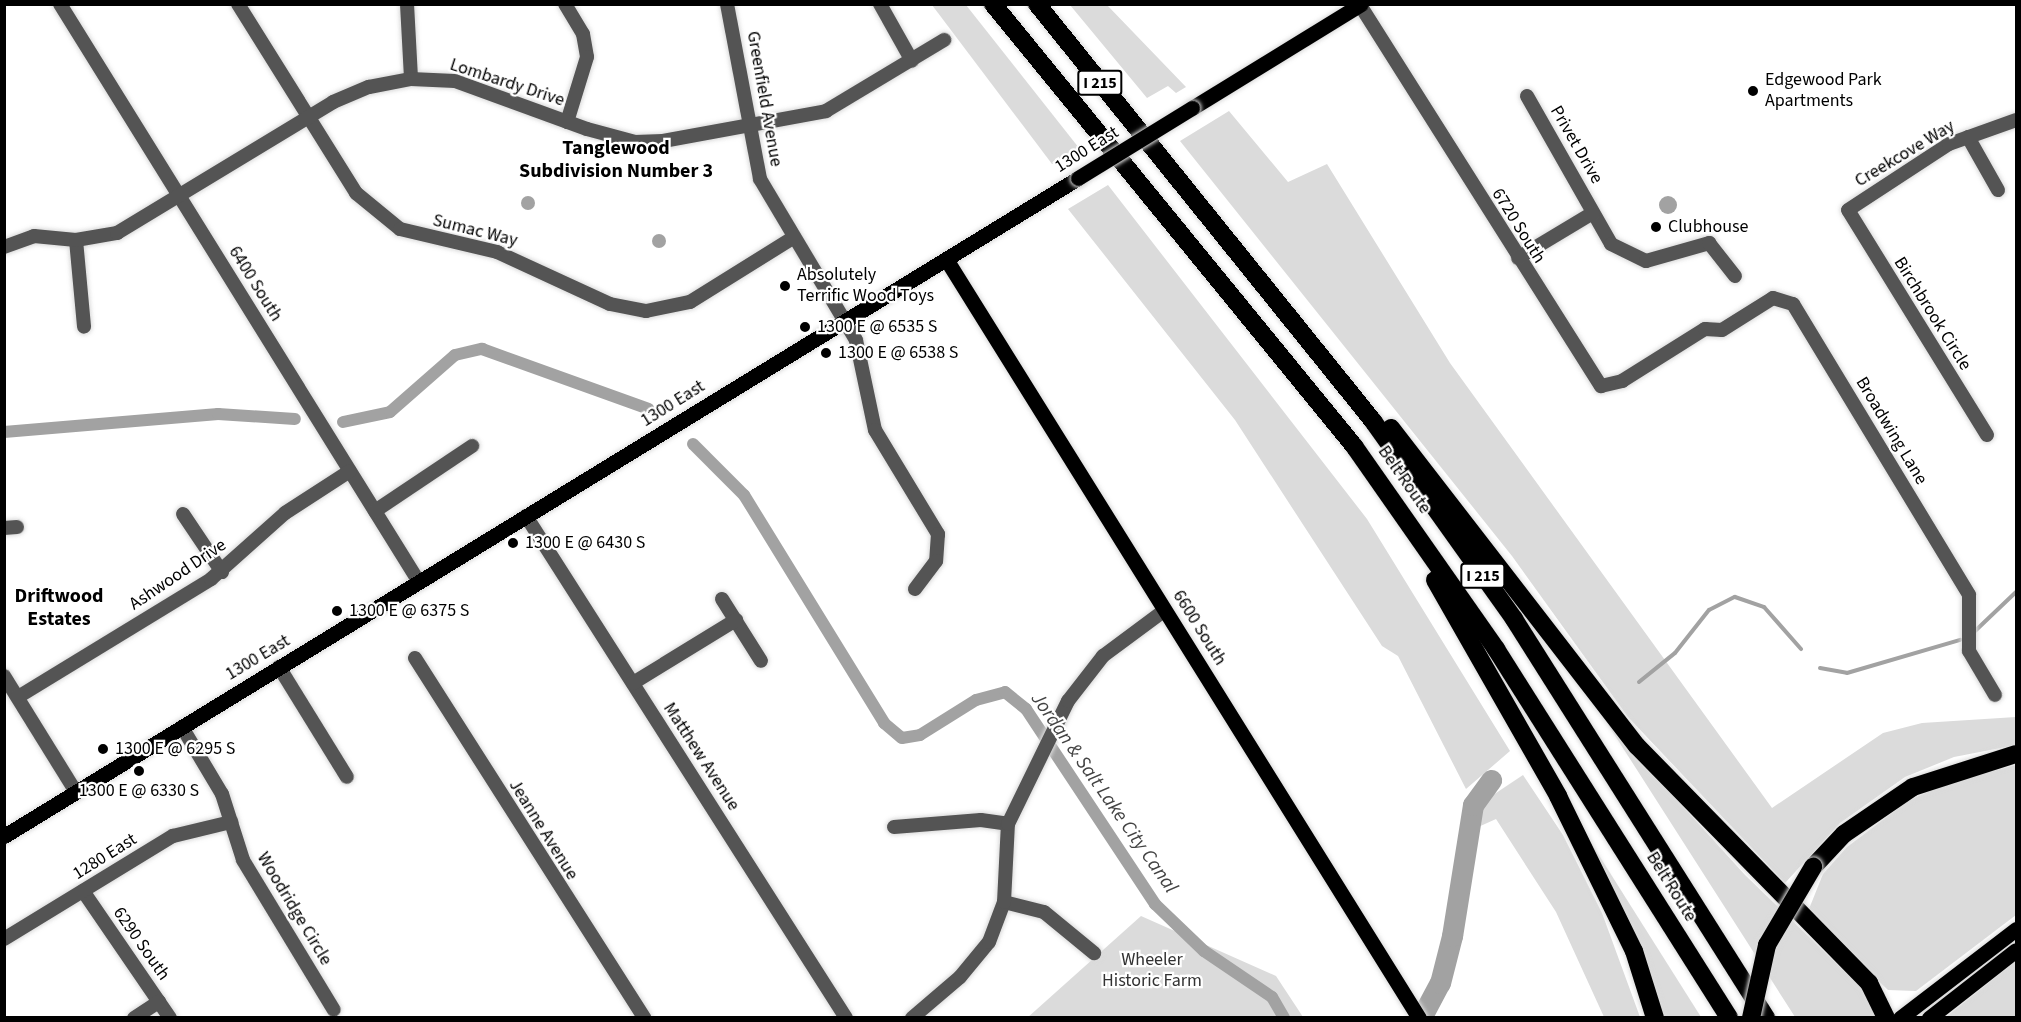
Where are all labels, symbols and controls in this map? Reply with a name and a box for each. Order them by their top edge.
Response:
street label: Greenfield Avenue [741,30,787,168]
street label: Lombardy Drive [447,54,567,112]
road number: I 215 [1076,70,1124,96]
place label: Edgewood Park Apartments [1765,70,1882,112]
marker: Edgewood Park Apartments [1746,84,1760,98]
street label: Privet Drive [1545,102,1607,188]
street label: Creekcove Way [1851,116,1959,192]
street label: 1300 East [1051,122,1123,178]
district label: Tanglewood Subdivision Number 3 [519,137,713,184]
street label: 6720 South [1486,184,1550,268]
street label: Sumac Way [430,210,520,252]
place label: Clubhouse [1668,216,1748,238]
marker: Clubhouse [1649,220,1663,234]
street label: 6400 South [223,242,287,326]
street label: Birchbrook Circle [1888,253,1976,375]
place label: Absolutely Terrific Wood Toys [797,265,934,308]
marker: Absolutely Terrific Wood Toys [778,279,792,293]
place label: 1300 E @ 6535 S [817,316,937,338]
marker: 1300 E @ 6535 S [798,320,812,334]
place label: 1300 E @ 6538 S [838,342,958,364]
marker: 1300 E @ 6538 S [819,346,833,360]
street label: Broadwing Lane [1850,373,1932,489]
street label: 1300 East [637,376,709,432]
street label: Belt Route [1373,442,1435,518]
place label: 1300 E @ 6430 S [525,532,645,554]
street label: Ashwood Drive [125,535,231,615]
marker: 1300 E @ 6430 S [506,536,520,550]
road number: I 215 [1459,563,1507,589]
district label: Driftwood Estates [15,584,103,631]
street label: 6600 South [1167,586,1231,670]
place label: 1300 E @ 6375 S [349,600,469,622]
marker: 1300 E @ 6375 S [330,604,344,618]
street label: 1300 East [222,630,294,686]
water label: Jordan & Salt Lake City Canal [1026,688,1182,898]
street label: Matthew Avenue [658,699,744,815]
place label: 1300 E @ 6295 S [115,738,235,760]
marker: 1300 E @ 6295 S [96,742,110,756]
marker: 1300 E @ 6330 S [132,764,146,778]
street label: Jeanne Avenue [504,776,582,884]
place label: 1300 E @ 6330 S [79,780,199,802]
street label: 1280 East [69,829,141,885]
street label: Belt Route [1641,848,1701,926]
street label: Woodridge Circle [252,849,336,969]
street label: 6290 South [108,903,174,985]
park label: Wheeler Historic Farm [1102,950,1202,992]

